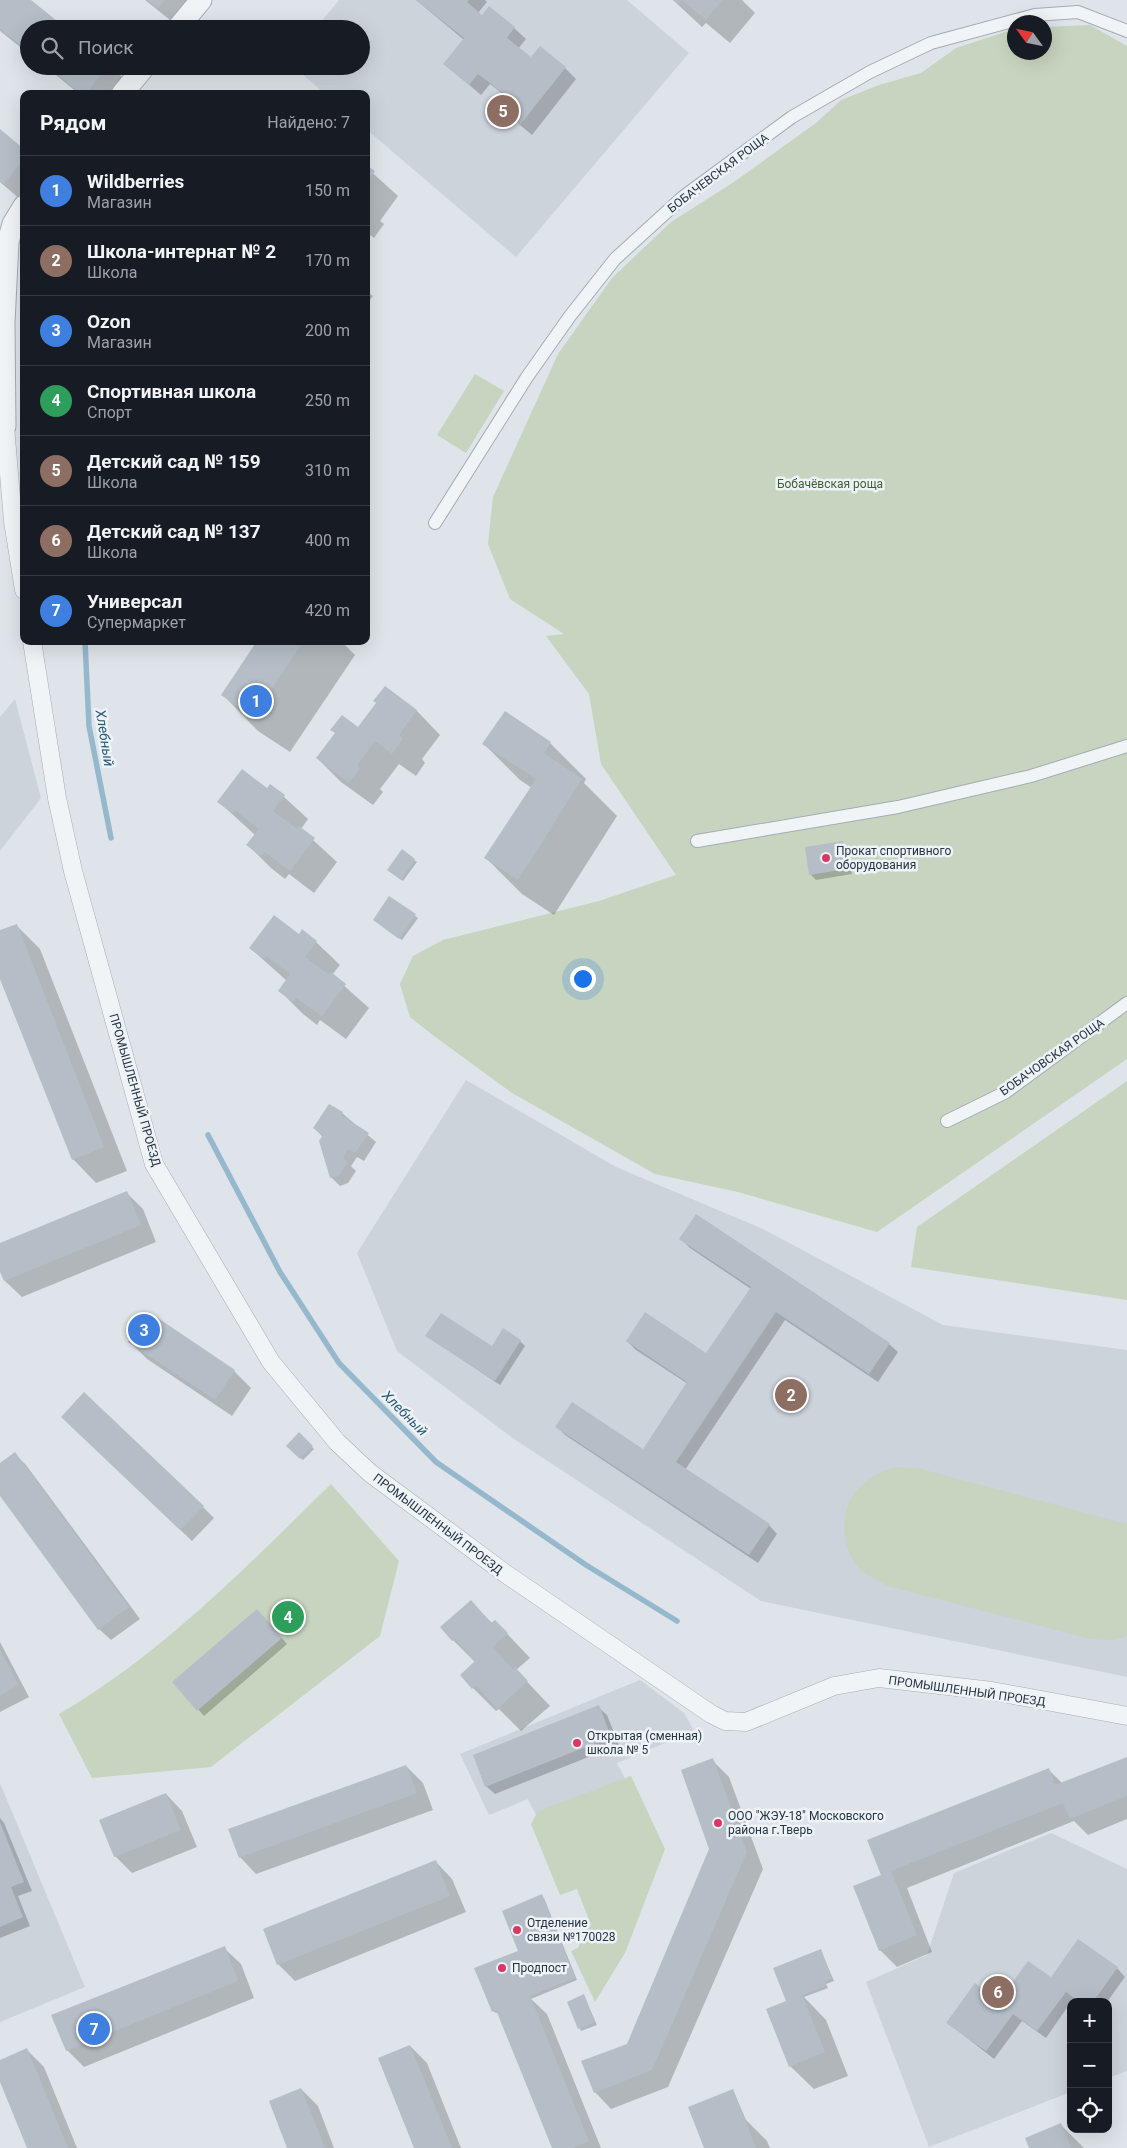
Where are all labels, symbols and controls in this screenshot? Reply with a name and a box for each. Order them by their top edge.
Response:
north arrow [1007,15,1052,60]
search box [20,20,370,75]
icon: search [38,34,66,62]
text: Поиск [78,36,134,59]
pin: 5 [487,92,519,130]
text: Рядом [40,111,106,135]
text: Найдено: 7 [267,113,350,132]
street label: БОБАЧЕВСКАЯ РОЩА [665,130,771,216]
text: Wildberries [87,170,184,193]
text: 1 [51,181,61,200]
text: 150 m [305,181,350,200]
text: Магазин [87,193,152,212]
text: Школа-интернат № 2 [87,240,276,263]
text: 2 [51,251,61,270]
text: 170 m [305,251,350,270]
text: Школа [87,263,138,282]
text: Ozon [87,310,131,333]
text: 3 [51,321,61,340]
text: 200 m [305,321,350,340]
text: Магазин [87,333,152,352]
text: Спортивная школа [87,380,256,403]
text: 4 [51,391,61,410]
text: 250 m [305,391,350,410]
text: Спорт [87,403,132,422]
text: Детский сад № 159 [87,450,261,473]
text: 5 [51,461,61,480]
text: 310 m [305,461,350,480]
text: Школа [87,473,138,492]
park label: Бобачёвская роща [777,477,883,491]
text: Детский сад № 137 [87,520,261,543]
text: 6 [51,531,61,550]
text: 400 m [305,531,350,550]
text: Школа [87,543,138,562]
text: Универсал [87,590,182,613]
text: 7 [51,601,61,620]
text: 420 m [305,601,350,620]
text: Супермаркет [87,613,186,632]
pin: 1 [240,682,272,720]
water label: Хлебный [92,707,117,768]
place label: Прокат спортивного оборудования [836,844,951,872]
marker: Прокат спортивного оборудования [820,852,832,864]
your location [570,966,596,992]
street label: ПРОМЫШЛЕННЫЙ ПРОЕЗД [106,1012,165,1168]
street label: БОБАЧОВСКАЯ РОЩА [997,1016,1107,1098]
pin: 3 [128,1311,160,1349]
pin: 2 [775,1376,807,1414]
water label: Хлебный [378,1386,431,1439]
street label: ПРОМЫШЛЕННЫЙ ПРОЕЗД [371,1470,506,1577]
pin: 4 [272,1598,304,1636]
street label: ПРОМЫШЛЕННЫЙ ПРОЕЗД [888,1672,1047,1709]
place label: Открытая (сменная) школа № 5 [587,1729,702,1757]
marker: Открытая (сменная) школа № 5 [571,1737,583,1749]
place label: ООО "ЖЭУ-18" Московского района г.Тверь [728,1809,884,1837]
marker: ООО "ЖЭУ-18" Московского района г.Тверь [712,1817,724,1829]
place label: Отделение связи №170028 [527,1916,616,1944]
marker: Отделение связи №170028 [511,1924,523,1936]
place label: Продпост [512,1961,567,1975]
marker: Продпост [496,1962,508,1974]
pin: 6 [982,1973,1014,2011]
map controls [1067,1998,1112,2133]
button: + [1067,1998,1112,2043]
pin: 7 [78,2010,110,2048]
button: − [1067,2043,1112,2088]
button: locate [1067,2088,1112,2133]

